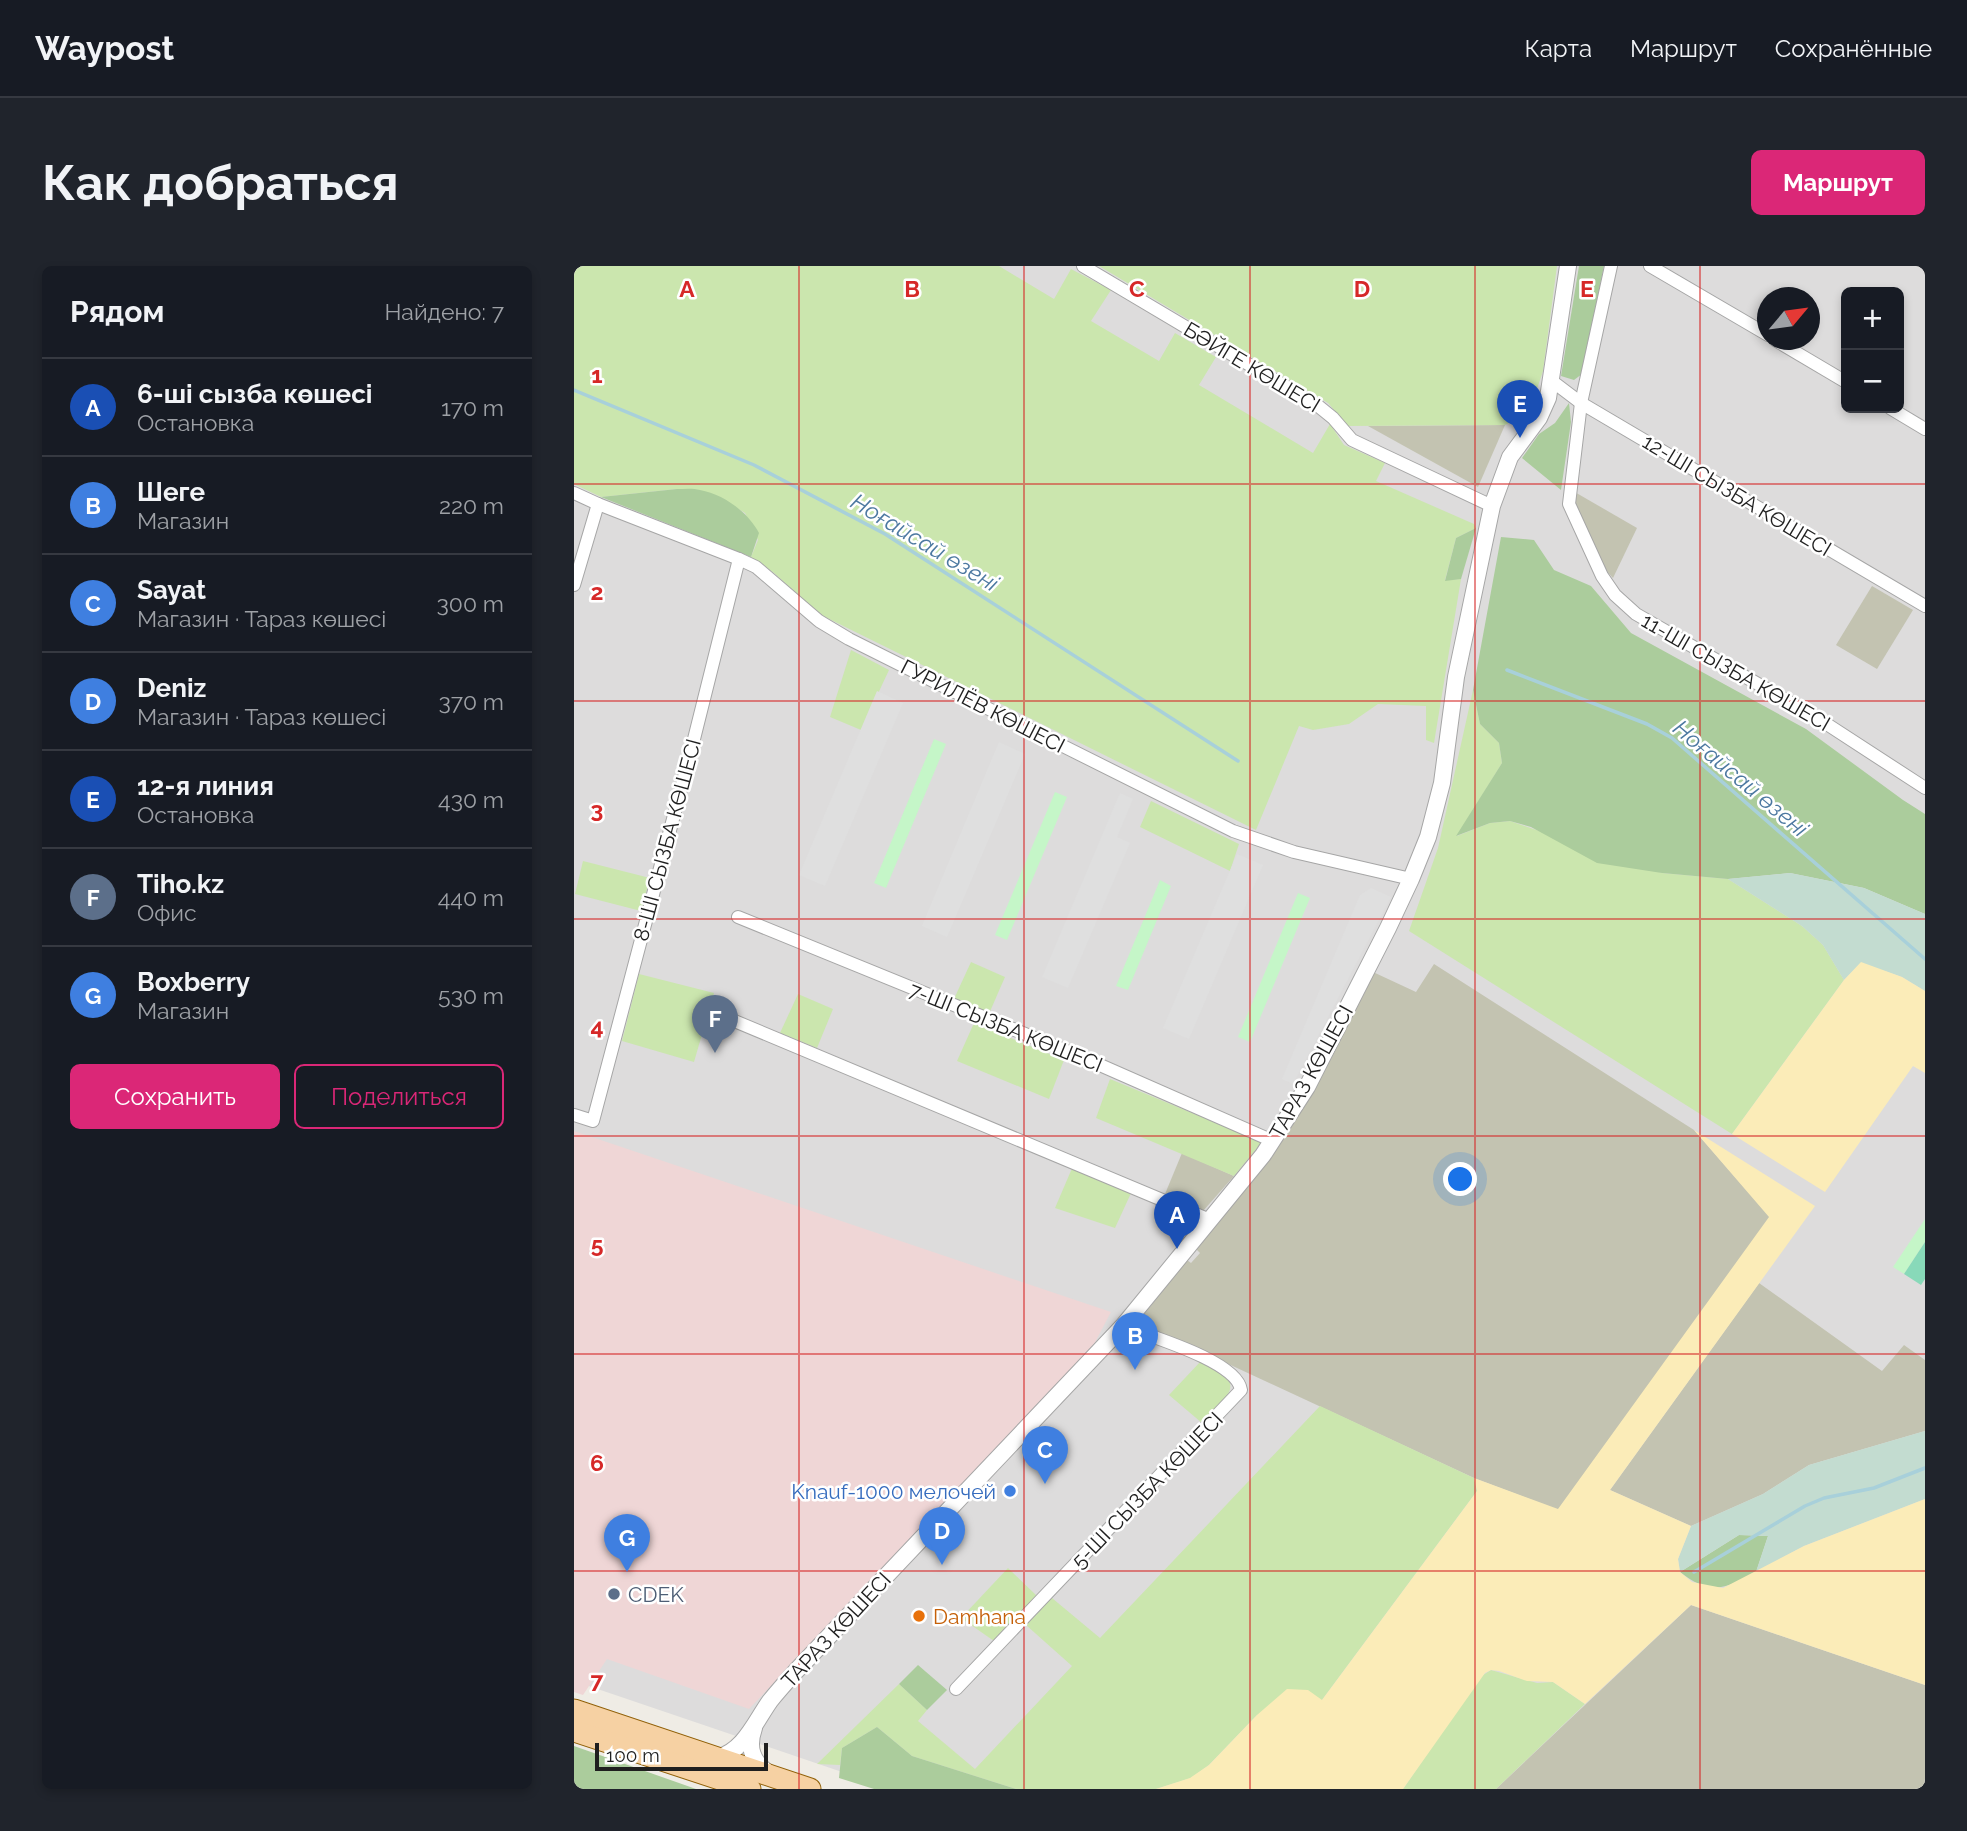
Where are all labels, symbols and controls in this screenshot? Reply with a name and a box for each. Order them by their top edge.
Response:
text: Waypost [35,29,174,68]
text: Карта [1524,34,1592,63]
text: Маршрут [1630,34,1737,63]
text: Сохранённые [1775,34,1932,63]
button: Маршрут [1751,150,1925,215]
text: Как добраться [42,154,399,211]
text: A [679,275,695,302]
text: B [904,275,920,302]
text: C [1129,275,1145,302]
text: D [1354,275,1370,302]
text: E [1580,275,1594,302]
north arrow [1757,287,1820,350]
map controls [1841,287,1904,413]
button: + [1841,287,1904,350]
text: Рядом [70,294,164,329]
text: Найдено: 7 [385,298,504,325]
street label: БӘЙГЕ КӨШЕСІ [1179,316,1325,418]
button: − [1841,350,1904,413]
text: 1 [591,361,603,388]
text: 6-ші сызба көшесі [137,379,372,409]
pin: E [1497,380,1543,438]
text: A [85,394,101,421]
text: 170 m [441,394,504,421]
text: Остановка [137,409,254,436]
street label: 12-ШІ СЫЗБА КӨШЕСІ [1638,429,1836,561]
text: Шеге [137,477,205,507]
water label: Ноғайсай өзені [846,487,1005,597]
text: B [85,492,101,519]
text: 220 m [439,492,504,519]
text: Магазин [137,507,229,534]
text: Sayat [137,575,206,605]
text: 2 [591,578,603,605]
text: C [85,590,101,617]
text: 300 m [437,590,504,617]
text: Магазин · Тараз көшесі [137,605,386,632]
street label: 11-ШІ СЫЗБА КӨШЕСІ [1637,608,1835,736]
street label: ГУРИЛЁВ КӨШЕСІ [897,654,1069,758]
text: Deniz [137,673,206,703]
text: D [85,688,101,715]
text: 370 m [439,688,504,715]
text: Магазин · Тараз көшесі [137,703,386,730]
water label: Ноғайсай өзені [1668,714,1815,843]
street label: 8-ШІ СЫЗБА КӨШЕСІ [628,736,706,944]
text: 12-я линия [137,771,274,801]
text: E [86,786,100,813]
text: 430 m [438,786,504,813]
text: 3 [591,796,603,823]
text: Остановка [137,801,254,828]
text: Tiho.kz [137,869,224,899]
text: F [86,884,100,911]
text: 440 m [438,884,504,911]
text: Офис [137,899,197,926]
text: Boxberry [137,967,250,997]
street label: 7-ШІ СЫЗБА КӨШЕСІ [906,977,1106,1077]
text: G [85,982,101,1009]
text: 530 m [438,982,504,1009]
pin: F [692,995,738,1053]
text: Магазин [137,997,229,1024]
street label: ТАРАЗ КӨШЕСІ [1264,1001,1358,1143]
text: 4 [590,1013,604,1040]
button: Сохранить [70,1064,280,1129]
button: Поделиться [294,1064,504,1129]
your location [1443,1162,1477,1196]
pin: A [1154,1191,1200,1249]
text: 5 [591,1231,604,1258]
pin: B [1112,1312,1158,1370]
street label: 5-ШІ СЫЗБА КӨШЕСІ [1066,1407,1228,1573]
pin: C [1022,1426,1068,1484]
text: 6 [590,1449,604,1476]
place label: Knauf-1000 мелочей [791,1479,996,1504]
marker: Knauf-1000 мелочей [1002,1483,1018,1499]
pin: D [919,1507,965,1565]
pin: G [604,1514,650,1572]
street label: ТАРАЗ КӨШЕСІ [776,1567,896,1693]
place label: CDEK [628,1582,684,1607]
marker: CDEK [606,1586,622,1602]
place label: Damhana [933,1604,1026,1629]
marker: Damhana [911,1608,927,1624]
text: 7 [591,1666,604,1693]
scale bar [595,1740,768,1772]
text: 100 m [606,1744,660,1766]

